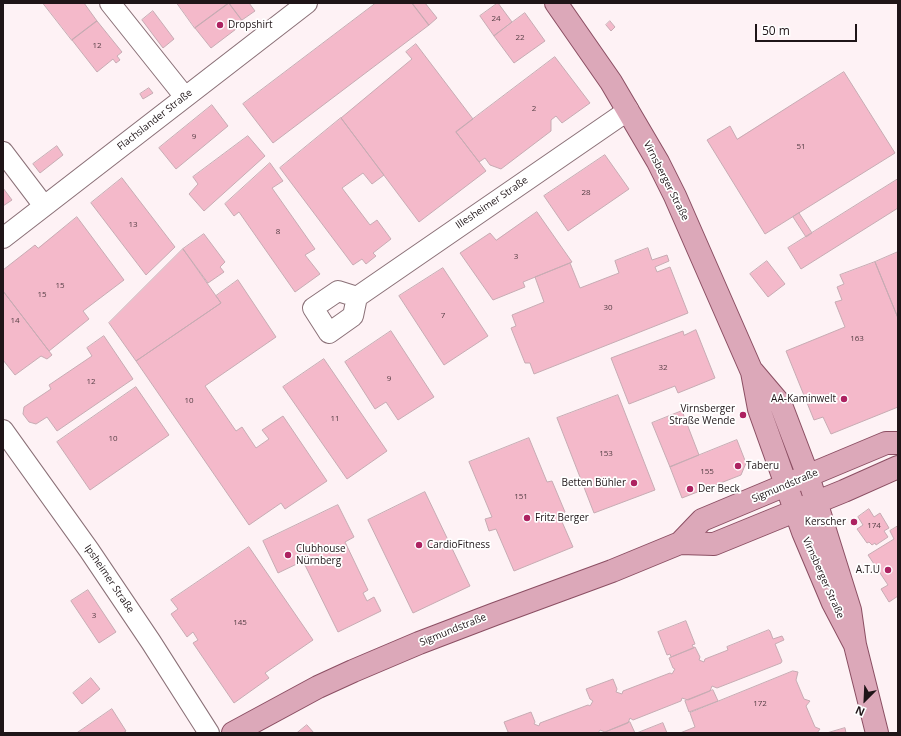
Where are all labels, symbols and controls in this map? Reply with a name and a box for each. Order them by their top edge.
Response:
house number: 24 [491,14,501,24]
scale bar [757,16,859,42]
place label: Dropshirt [228,19,273,31]
marker: Dropshirt [215,20,225,30]
text: 50 m [762,22,790,39]
house number: 22 [515,33,525,43]
house number: 12 [92,41,102,51]
street label: Flachslander Straße [115,87,195,153]
house number: 2 [532,104,536,114]
house number: 9 [192,132,196,142]
street label: Virnsberger Straße [641,139,691,223]
house number: 51 [796,142,806,152]
street label: Illesheimer Straße [454,174,530,232]
house number: 28 [581,188,591,198]
house number: 13 [128,220,138,230]
house number: 8 [276,227,280,237]
house number: 3 [514,252,518,262]
house number: 15 [55,281,65,291]
house number: 15 [37,290,47,300]
house number: 30 [603,303,613,313]
house number: 7 [441,311,445,321]
house number: 14 [10,316,20,326]
house number: 163 [850,334,864,344]
house number: 32 [658,363,668,373]
house number: 9 [387,374,391,384]
house number: 12 [86,377,96,387]
place label: AA-Kaminwelt [771,393,836,405]
marker: AA-Kaminwelt [839,394,849,404]
house number: 10 [184,396,194,406]
place label: Virnsberger Straße Wende [669,403,735,426]
marker: Virnsberger Straße Wende [738,410,748,420]
house number: 11 [330,414,340,424]
house number: 10 [108,434,118,444]
house number: 153 [599,449,613,459]
place label: Taberu [746,460,779,472]
marker: Taberu [733,461,743,471]
house number: 155 [700,467,714,477]
street label: Sigmundstraße [750,467,820,505]
place label: Betten Bühler [561,477,626,489]
marker: Betten Bühler [629,478,639,488]
place label: Der Beck [698,483,740,495]
marker: Der Beck [685,484,695,494]
house number: 151 [514,492,528,502]
place label: Fritz Berger [535,512,589,524]
marker: Fritz Berger [522,513,532,523]
place label: Kerscher [805,516,846,528]
marker: Kerscher [849,517,859,527]
house number: 174 [867,521,881,531]
street label: Virnsberger Straße [800,536,846,620]
place label: CardioFitness [427,539,490,551]
marker: CardioFitness [414,540,424,550]
street label: Ipsheimer Straße [82,542,136,616]
place label: Clubhouse Nürnberg [296,543,346,566]
marker: Clubhouse Nürnberg [283,550,293,560]
place label: A.T.U [856,564,880,576]
marker: A.T.U [883,565,893,575]
house number: 3 [92,611,96,621]
street label: Sigmundstraße [418,611,488,649]
house number: 145 [233,618,247,628]
north arrow [845,680,885,720]
house number: 172 [753,699,767,709]
text: N [853,703,867,720]

